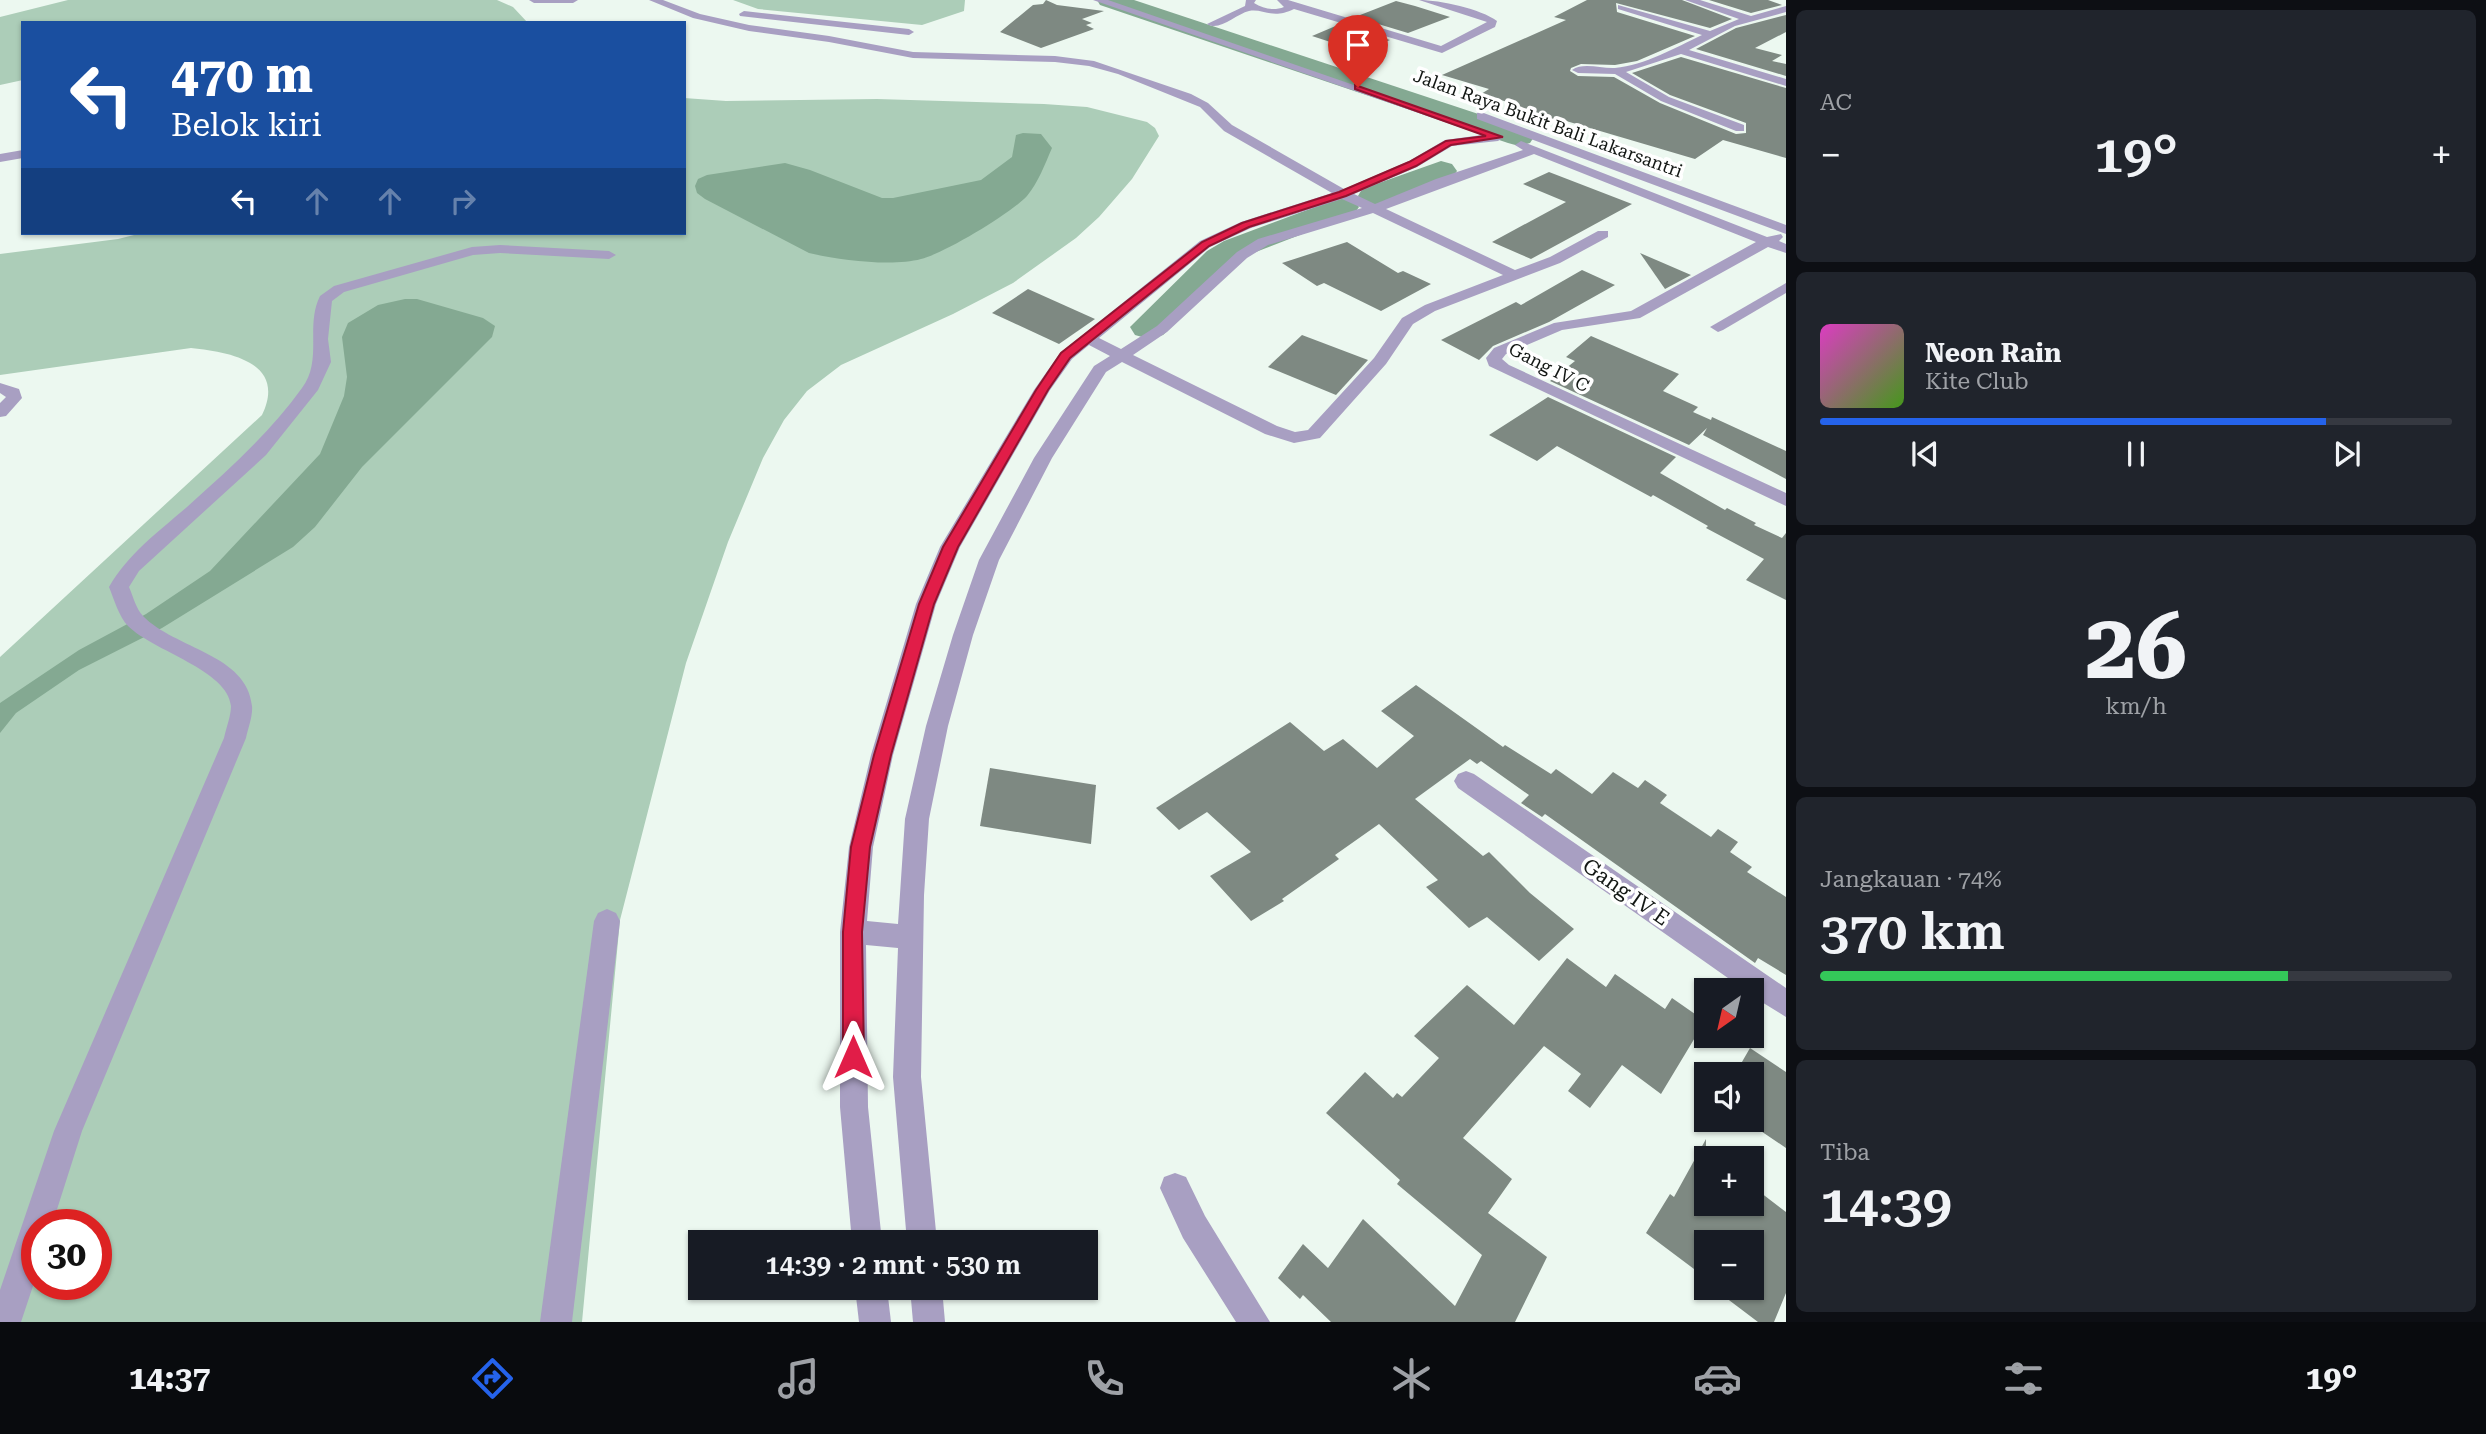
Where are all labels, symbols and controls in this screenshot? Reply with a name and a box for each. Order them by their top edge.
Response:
pin [1328,15,1388,87]
icon: arrive [1339,26,1377,64]
text: 470 m [171,47,313,104]
icon: left [56,49,147,140]
street label: Jalan Raya Bukit Bali Lakarsantri [1411,64,1686,182]
text: AC [1820,89,1852,116]
text: Belok kiri [171,106,322,144]
text: 19° [2094,124,2178,185]
text: − [1820,133,1841,177]
text: + [2431,133,2452,177]
icon: left [225,182,263,220]
icon: ahead [298,182,336,220]
icon: ahead [371,182,409,220]
icon: right [444,182,482,220]
street label: Gang IV C [1505,338,1593,396]
text: Neon Rain [1925,338,2061,368]
text: Kite Club [1925,368,2029,395]
icon: previous [1906,435,1944,473]
icon: pause [2117,435,2155,473]
icon: next [2328,435,2366,473]
text: 26 [2085,594,2187,700]
text: km/h [2105,693,2167,720]
street label: Gang IV E [1578,853,1674,931]
text: Jangkauan · 74% [1820,866,2002,893]
text: 370 km [1820,901,2005,962]
north arrow [1694,978,1764,1048]
map controls [1694,978,1764,1300]
position arrow [816,1020,890,1094]
button: sound [1694,1062,1764,1132]
text: Tiba [1820,1139,1870,1166]
button: + [1694,1146,1764,1216]
text: 14:39 [1820,1174,1952,1235]
speed limit sign: 30 [21,1209,112,1300]
button: − [1694,1230,1764,1300]
text: 14:39 · 2 mnt · 530 m [765,1250,1021,1280]
icon: directions [468,1354,517,1403]
icon: music [774,1354,823,1403]
icon: phone [1080,1354,1129,1403]
icon: climate [1387,1354,1436,1403]
icon: car [1693,1354,1742,1403]
icon: filters [1999,1354,2048,1403]
text: 14:37 [129,1359,210,1397]
text: 19° [2306,1359,2357,1397]

